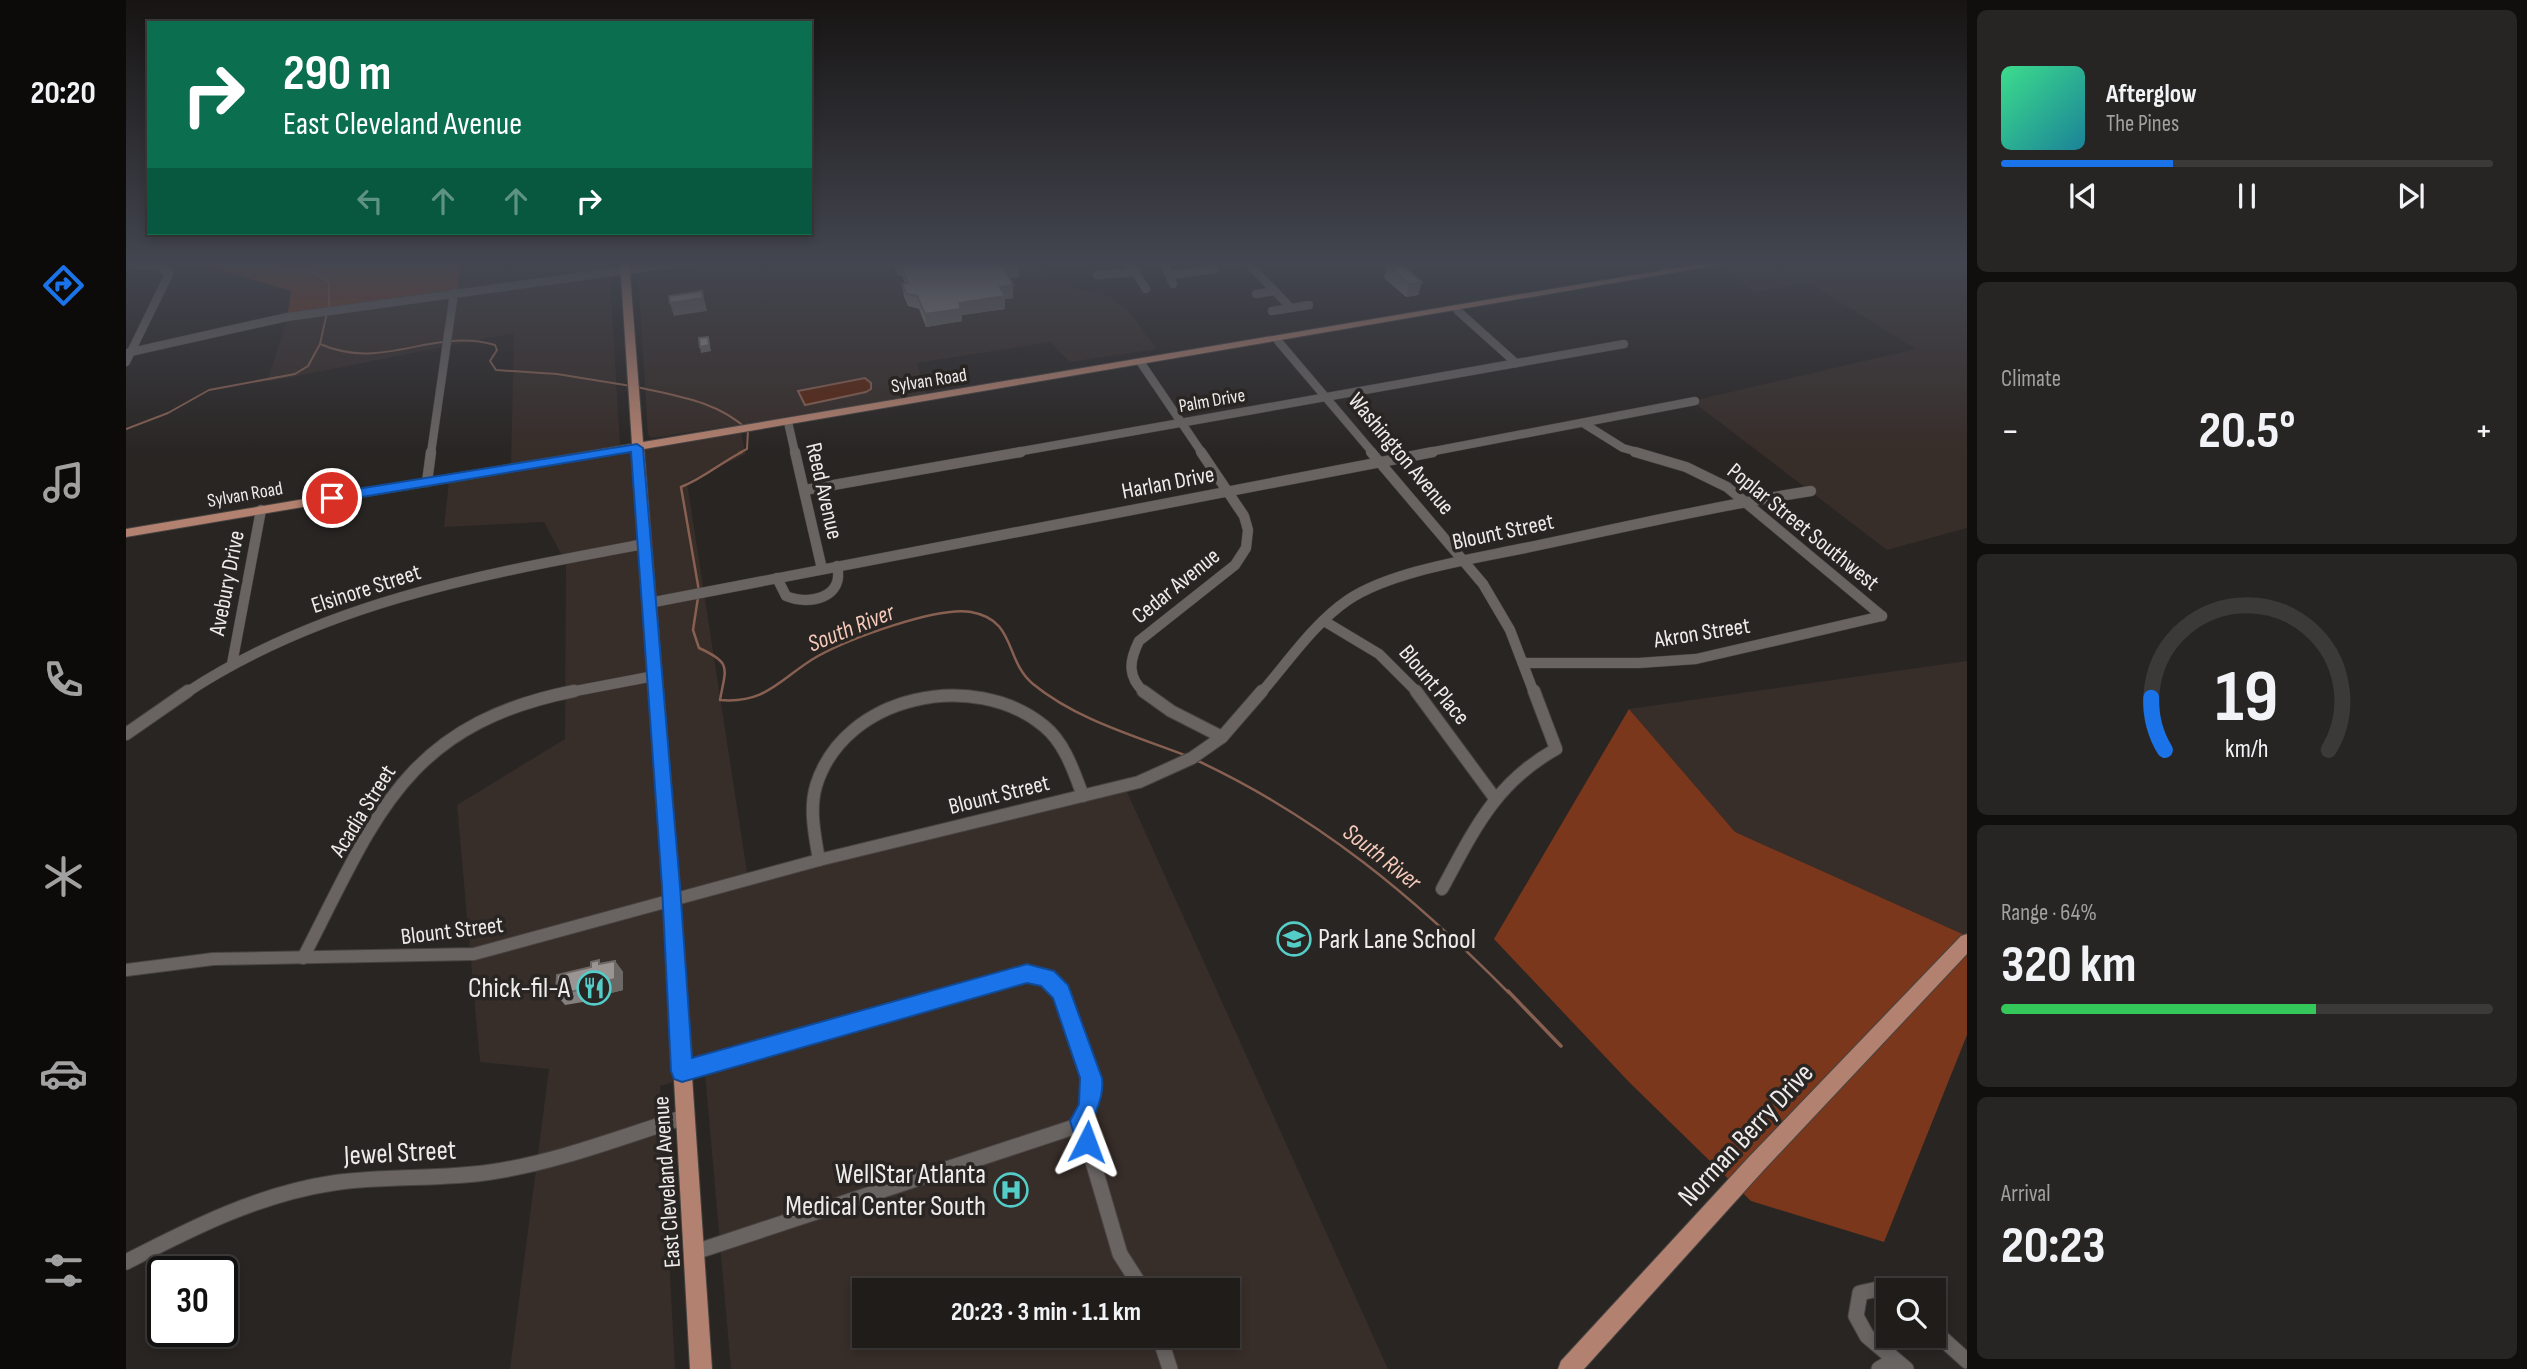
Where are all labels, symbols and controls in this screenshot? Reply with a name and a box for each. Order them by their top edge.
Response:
text: 290 m [283,45,391,104]
icon: right [168,49,259,140]
text: 20:20 [30,74,96,113]
text: Afterglow [2106,79,2197,110]
text: East Cleveland Avenue [283,105,522,144]
text: The Pines [2106,110,2179,138]
icon: previous [2064,177,2102,215]
icon: pause [2228,177,2266,215]
icon: next [2392,177,2430,215]
icon: left [351,182,389,220]
icon: ahead [424,182,462,220]
icon: ahead [497,182,535,220]
icon: right [570,182,608,220]
icon: directions [39,261,88,310]
street label: Sylvan Road [890,364,968,398]
text: Climate [2001,365,2061,393]
street label: Palm Drive [1177,384,1247,418]
street label: Washington Avenue [1342,387,1460,521]
text: 20.5° [2198,400,2296,463]
text: − [2001,409,2020,454]
text: + [2474,409,2493,454]
street label: Reed Avenue [799,440,849,542]
street label: Poplar Street Southwest [1721,457,1885,597]
icon: music [39,458,88,507]
street label: Harlan Drive [1119,460,1217,506]
pin [302,468,362,528]
street label: Sylvan Road [206,477,284,513]
icon: arrive [313,479,351,517]
street label: Blount Street [1450,508,1556,556]
street label: Avebury Drive [203,528,251,639]
street label: Cedar Avenue [1126,542,1226,630]
street label: Elsinore Street [308,558,424,620]
water label: South River [803,597,900,658]
street label: Akron Street [1651,612,1752,655]
street label: Blount Place [1393,639,1475,731]
icon: phone [39,655,88,704]
text: 19 [2215,655,2279,743]
text: km/h [2225,734,2269,765]
street label: Acadia Street [323,760,402,863]
street label: Blount Street [946,769,1052,821]
water label: South River [1337,818,1428,897]
icon: climate [39,852,88,901]
text: Range · 64% [2001,899,2097,927]
street label: Blount Street [399,911,505,951]
school or university icon: Park Lane School [1275,920,1313,958]
place label: Park Lane School [1318,923,1476,956]
text: 320 km [2001,934,2136,997]
restaurant icon: Chick-fil-A [575,969,613,1007]
place label: Chick-fil-A [468,972,571,1005]
icon: car [39,1049,88,1098]
street label: Norman Berry Drive [1671,1057,1821,1213]
street label: East Cleveland Avenue [647,1095,687,1269]
position arrow [1050,1105,1124,1179]
street label: Jewel Street [342,1134,457,1172]
place label: WellStar Atlanta Medical Center South [785,1158,986,1223]
hospital icon: WellStar Atlanta Medical Center South [992,1171,1030,1209]
text: Arrival [2001,1180,2050,1208]
text: 20:23 [2001,1215,2106,1278]
icon: filters [39,1246,88,1295]
speed limit sign: 30 [147,1256,238,1347]
map controls [1876,1278,1946,1348]
button: search [1876,1278,1946,1348]
text: 20:23 · 3 min · 1.1 km [951,1297,1141,1328]

